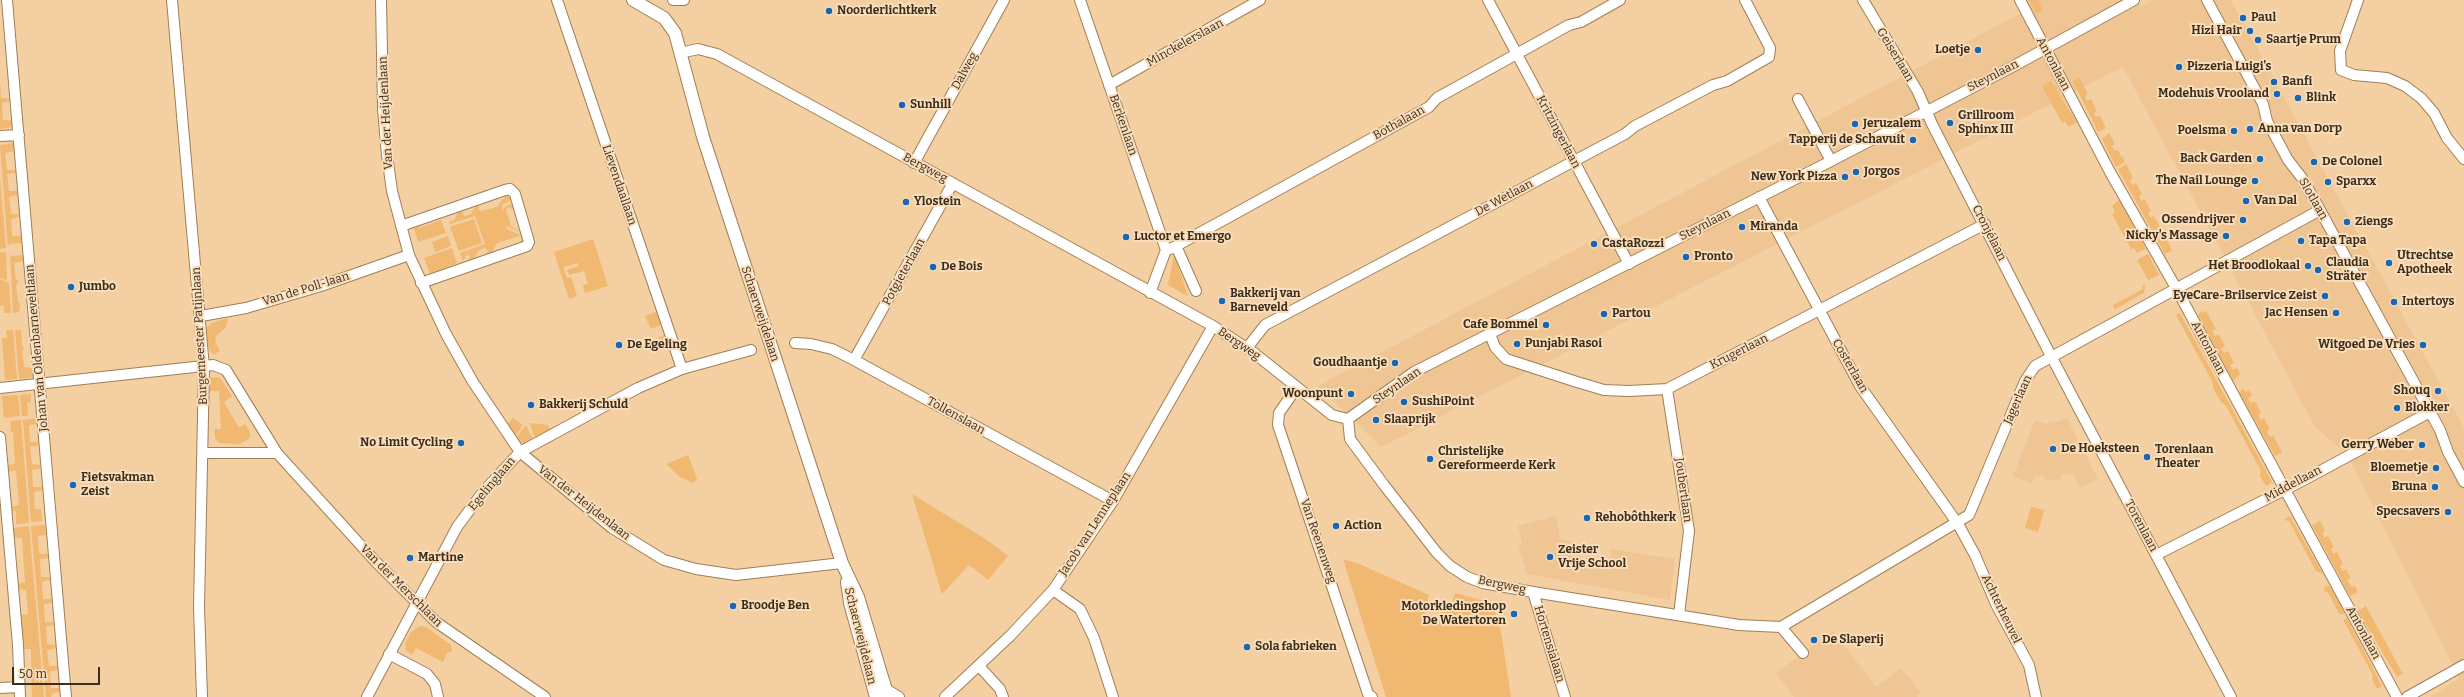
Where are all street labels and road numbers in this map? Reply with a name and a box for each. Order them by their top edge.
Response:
street label: Minckelerslaan [1144,16,1226,70]
street label: Geiserlaan [1873,25,1917,85]
street label: Antonlaan [2033,35,2073,93]
street label: Dalweg [949,50,981,92]
street label: Van der Heijdenlaan [376,56,396,170]
street label: Steynlaan [1965,57,2021,95]
street label: Berkenlaan [1106,92,1140,158]
street label: Kritzingerlaan [1533,93,1583,171]
street label: Bothalaan [1371,103,1427,143]
street label: Lievendaallaan [598,143,640,227]
street label: Bergweg [900,150,950,186]
street label: Slotlaan [2295,176,2331,222]
street label: De Wetlaan [1472,177,1536,219]
street label: Cronjélaan [1969,203,2009,263]
street label: Steynlaan [1677,206,1733,244]
street label: Potgieterlaan [880,236,928,308]
street label: Johan van Oldenbarneveltlaan [23,264,51,432]
street label: Schaerweijdelaan [738,264,782,364]
street label: Burgemeester Patijnlaan [189,267,211,405]
street label: Van de Poll-laan [261,269,351,309]
street label: Antonlaan [2188,319,2228,377]
street label: Bergweg [1215,324,1263,364]
street label: Krugerlaan [1708,331,1770,373]
street label: Costerlaan [1829,336,1871,396]
street label: Steynlaan [1370,365,1424,407]
street label: Jagerlaan [2001,373,2035,427]
street label: Tollenslaan [924,394,988,438]
street label: Egelinglaan [465,454,519,514]
street label: Joubertlaan [1671,457,1695,523]
street label: Van der Heijdenlaan [535,462,633,544]
street label: Middellaan [2262,463,2324,505]
street label: Jacob van Lenneplaan [1056,469,1134,579]
street label: Van Reenenweg [1297,497,1339,585]
street label: Torenlaan [2121,498,2161,554]
street label: Van der Merschlaan [357,542,445,630]
street label: Achterheuvel [1978,572,2024,646]
street label: Bergweg [1477,573,1527,597]
street label: Schaerweijdelaan [841,586,879,686]
street label: Hortensialaan [1530,604,1568,684]
street label: Antonlaan [2343,604,2383,662]

